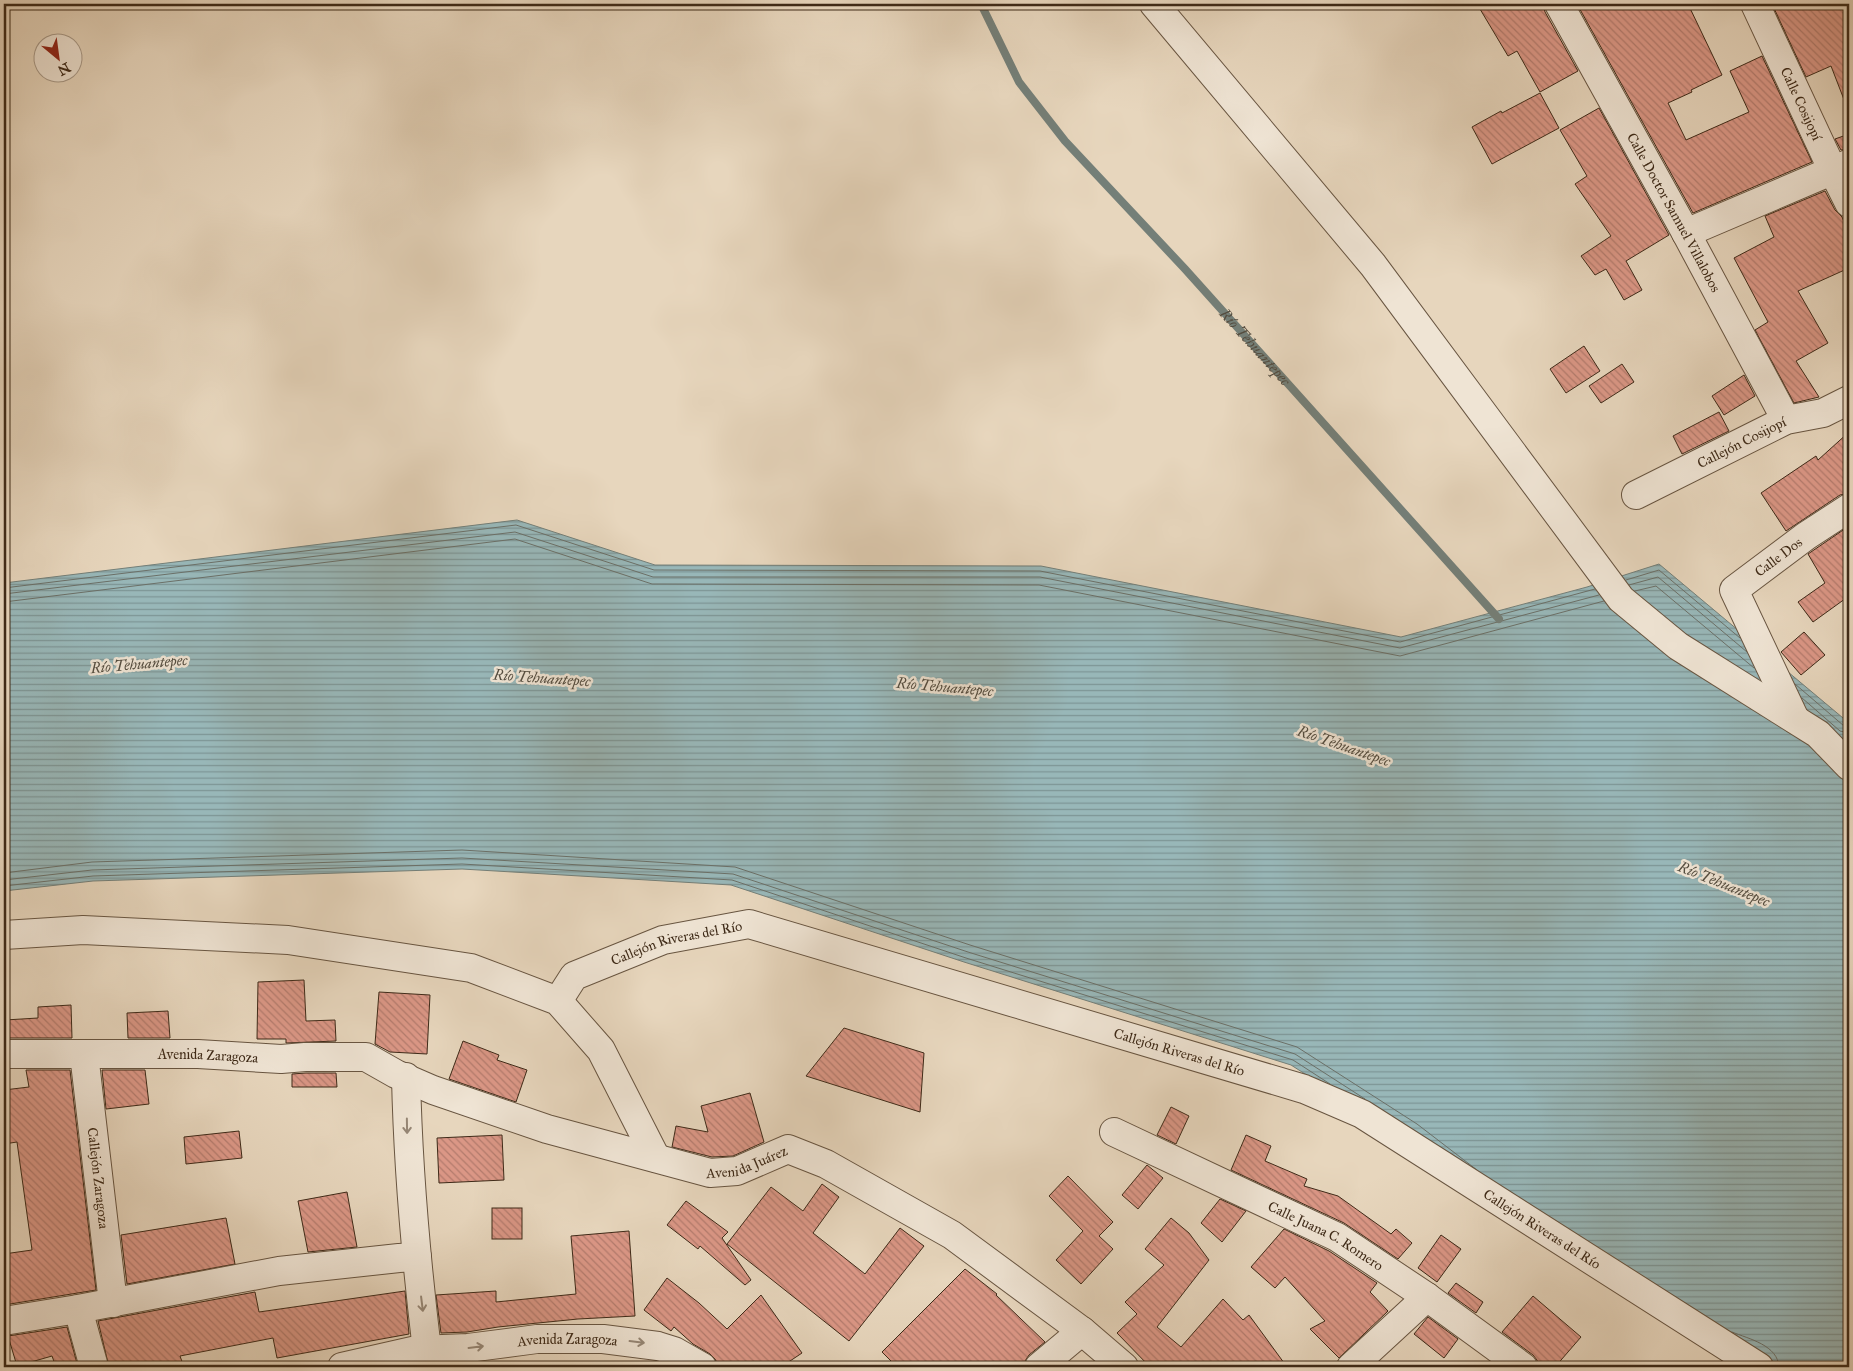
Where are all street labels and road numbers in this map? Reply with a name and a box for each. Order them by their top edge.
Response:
street label: Calle Cosijopí [1777,64,1826,144]
street label: Calle Doctor Samuel Villalobos [1623,130,1724,295]
street label: Callejón Cosijopí [1695,413,1790,472]
street label: Calle Dos [1751,534,1806,581]
street label: Callejón Riveras del Río [608,917,743,969]
street label: Callejón Riveras del Río [1112,1025,1247,1080]
street label: Avenida Zaragoza [157,1046,259,1067]
street label: Callejón Zaragoza [84,1127,112,1230]
street label: Avenida Juárez [705,1142,791,1182]
street label: Callejón Riveras del Río [1480,1186,1604,1273]
street label: Calle Juana C. Romero [1265,1198,1387,1275]
street label: Avenida Zaragoza [515,1331,619,1351]

